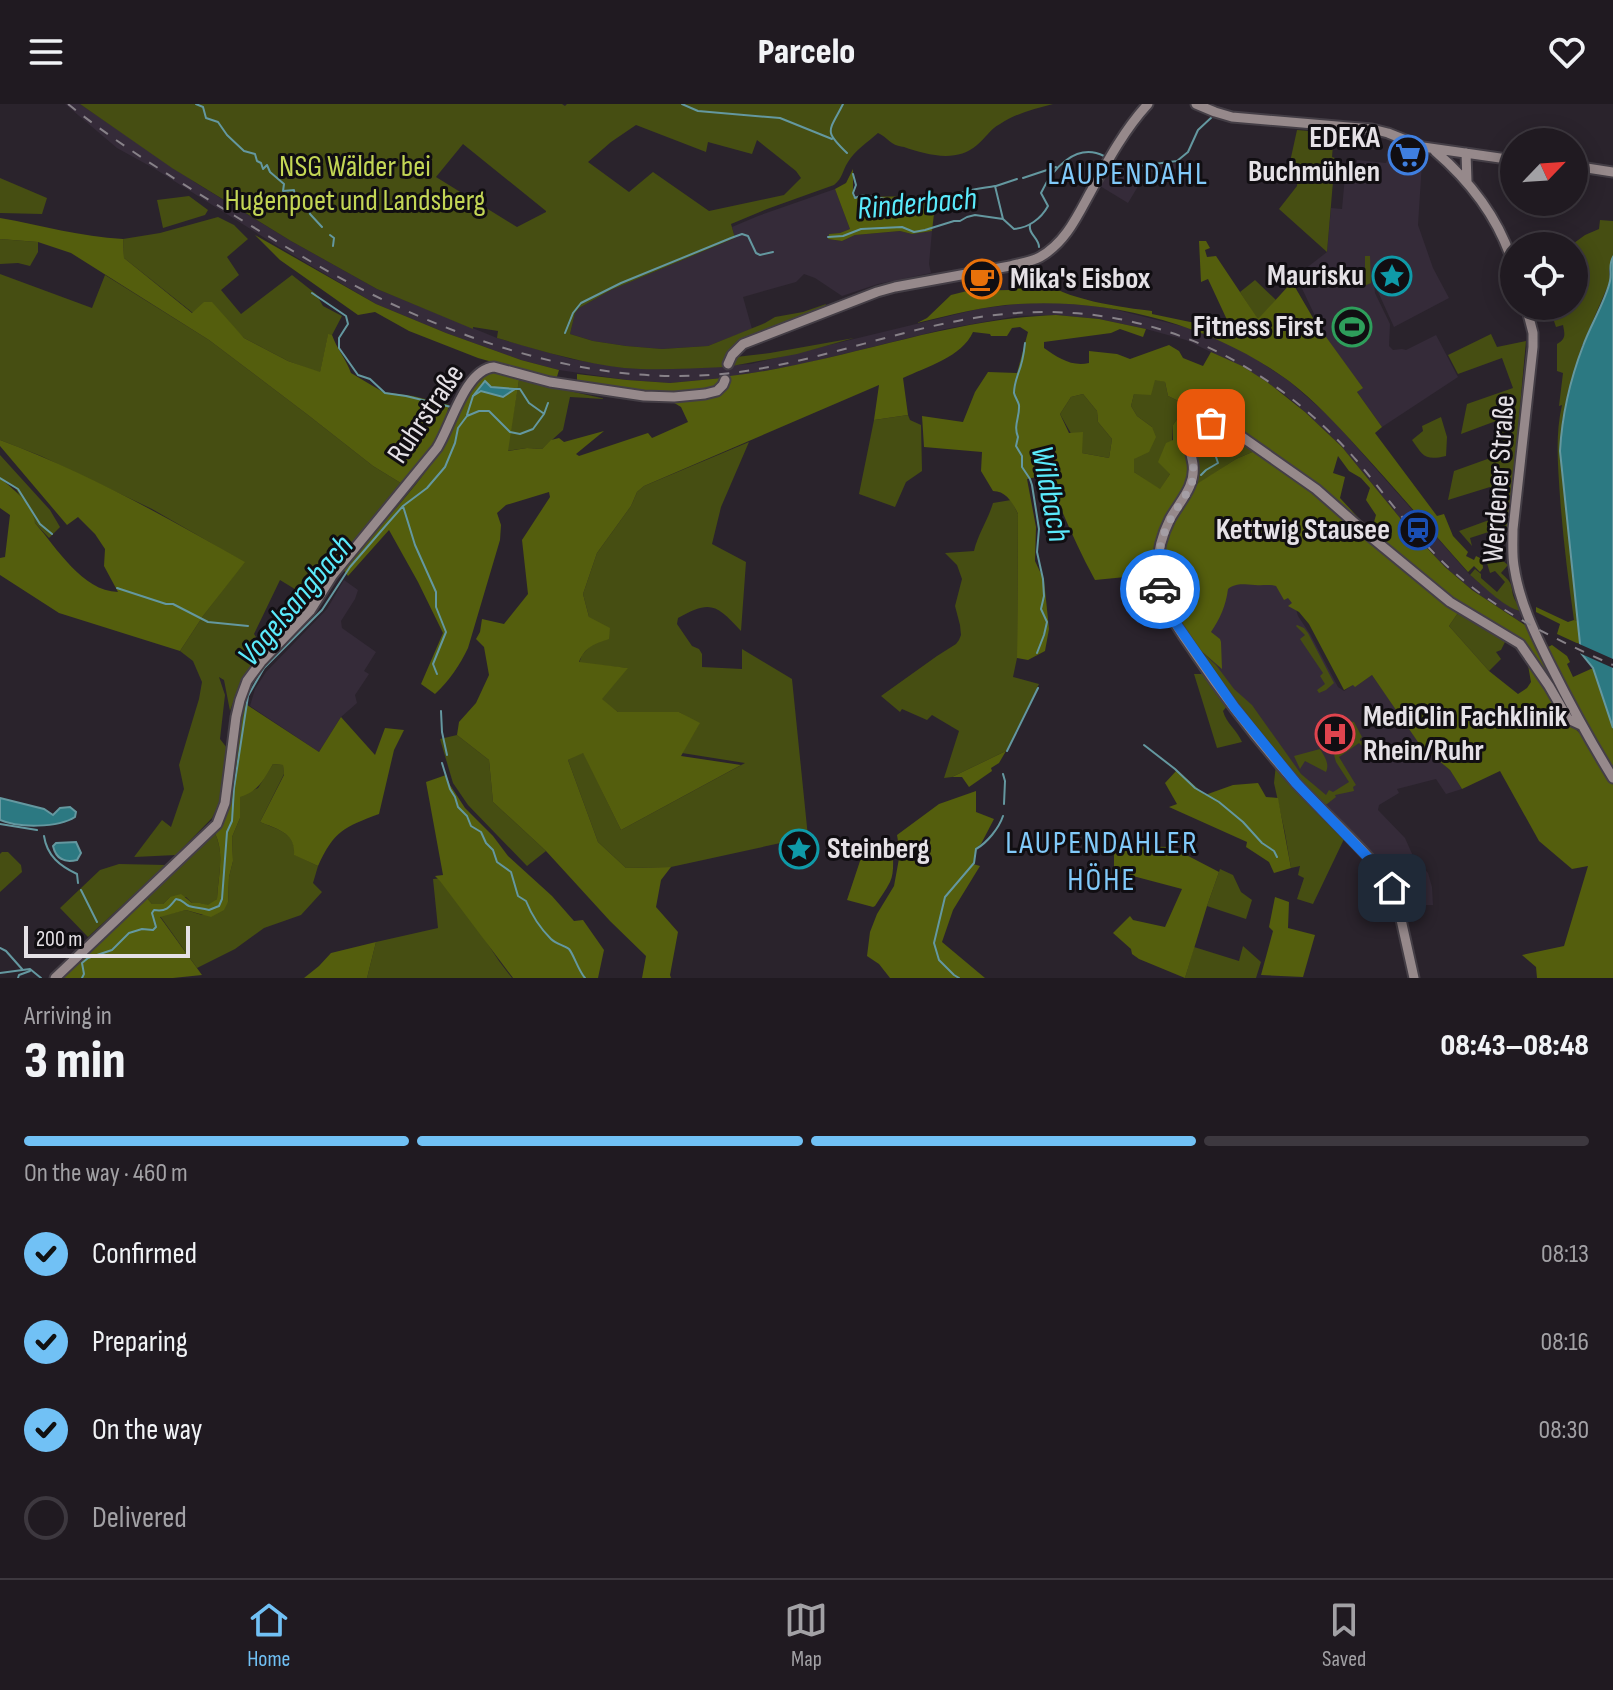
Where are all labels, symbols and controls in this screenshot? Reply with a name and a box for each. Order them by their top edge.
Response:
icon: menu [24,30,68,74]
icon: heart [1545,30,1589,74]
text: Parcelo [758,31,855,74]
place label: EDEKA Buchmühlen [1248,120,1381,190]
north arrow [1500,128,1588,216]
map controls [1500,128,1588,320]
supermarket icon: EDEKA Buchmühlen [1387,134,1429,176]
park label: NSG Wälder bei Hugenpoet und Landsberg [225,149,486,219]
district label: LAUPENDAHL [1047,155,1209,194]
water label: Rinderbach [855,179,979,229]
button: locate [1500,232,1588,320]
place icon: Maurisku [1371,255,1413,297]
cafe icon: Mika's Eisbox [961,258,1003,300]
place label: Maurisku [1267,258,1364,294]
place label: Mika's Eisbox [1010,261,1151,297]
sports icon: Fitness First [1331,306,1373,348]
place label: Fitness First [1193,309,1324,345]
street label: Ruhrstraße [380,358,472,470]
pin [1177,389,1245,457]
street label: Werdener Straße [1475,394,1523,564]
icon: bag [1189,401,1233,445]
water label: Wildbach [1022,443,1078,545]
station icon: Kettwig Stausee [1397,509,1439,551]
place label: Kettwig Stausee [1216,512,1390,548]
water label: Vogelsangbach [230,527,362,675]
courier [1120,549,1200,629]
icon: car [1138,567,1182,611]
place label: MediClin Fachklinik Rhein/Ruhr [1363,699,1567,769]
hospital icon: MediClin Fachklinik Rhein/Ruhr [1314,713,1356,755]
district label: LAUPENDAHLER HÖHE [1005,824,1199,900]
place icon: Steinberg [778,828,820,870]
place label: Steinberg [827,831,930,867]
pin [1358,854,1426,922]
icon: home [1370,866,1414,910]
scale bar [24,922,190,958]
text: 200 m [36,926,82,953]
text: Arriving in [24,1001,112,1032]
text: 08:43–08:48 [1441,1028,1589,1064]
text: 3 min [24,1030,126,1093]
text: On the way · 460 m [24,1158,188,1189]
icon: check [24,1232,68,1276]
text: Confirmed [92,1236,197,1272]
text: 08:13 [1541,1239,1589,1270]
icon: check [24,1320,68,1364]
text: Preparing [92,1324,188,1360]
text: 08:16 [1541,1327,1589,1358]
icon: check [24,1408,68,1452]
text: On the way [92,1412,202,1448]
text: 08:30 [1539,1415,1589,1446]
text: Delivered [92,1500,187,1536]
tab: Home [247,1598,291,1673]
tab: Map [784,1598,828,1673]
tab: Saved [1322,1598,1366,1673]

